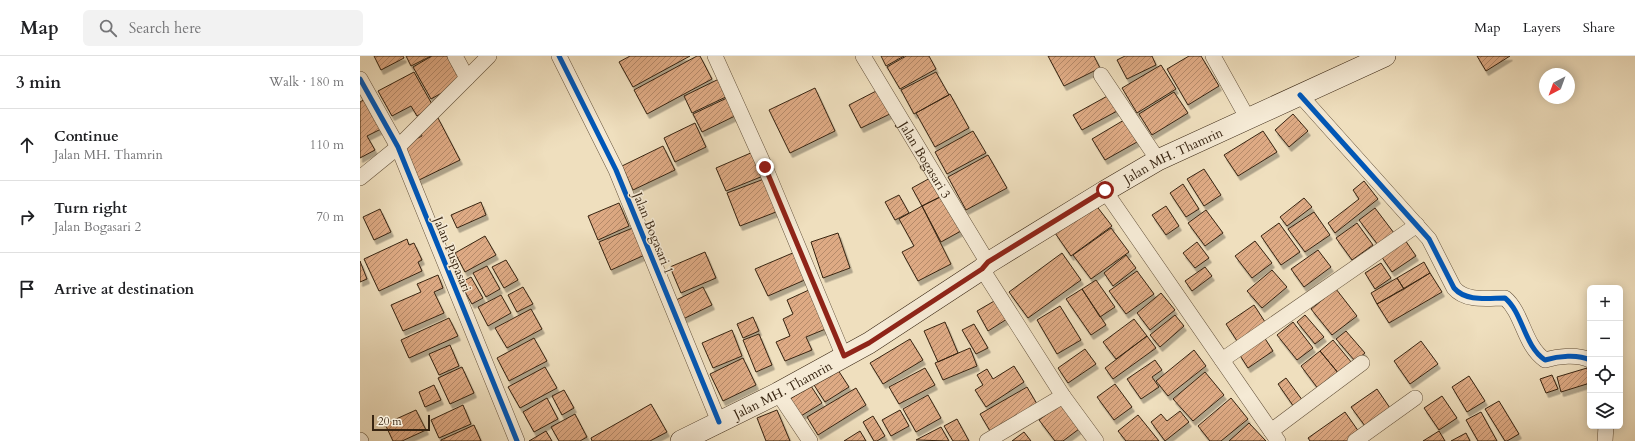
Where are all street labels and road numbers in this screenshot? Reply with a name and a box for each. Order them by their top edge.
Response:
street label: Jalan Bogasari 3 [893,116,955,202]
street label: Jalan MH. Thamrin [1119,123,1226,189]
street label: Jalan Bogasari 1 [628,188,678,277]
street label: Jalan Puspasari [428,212,476,295]
street label: Jalan MH. Thamrin [729,357,836,424]

